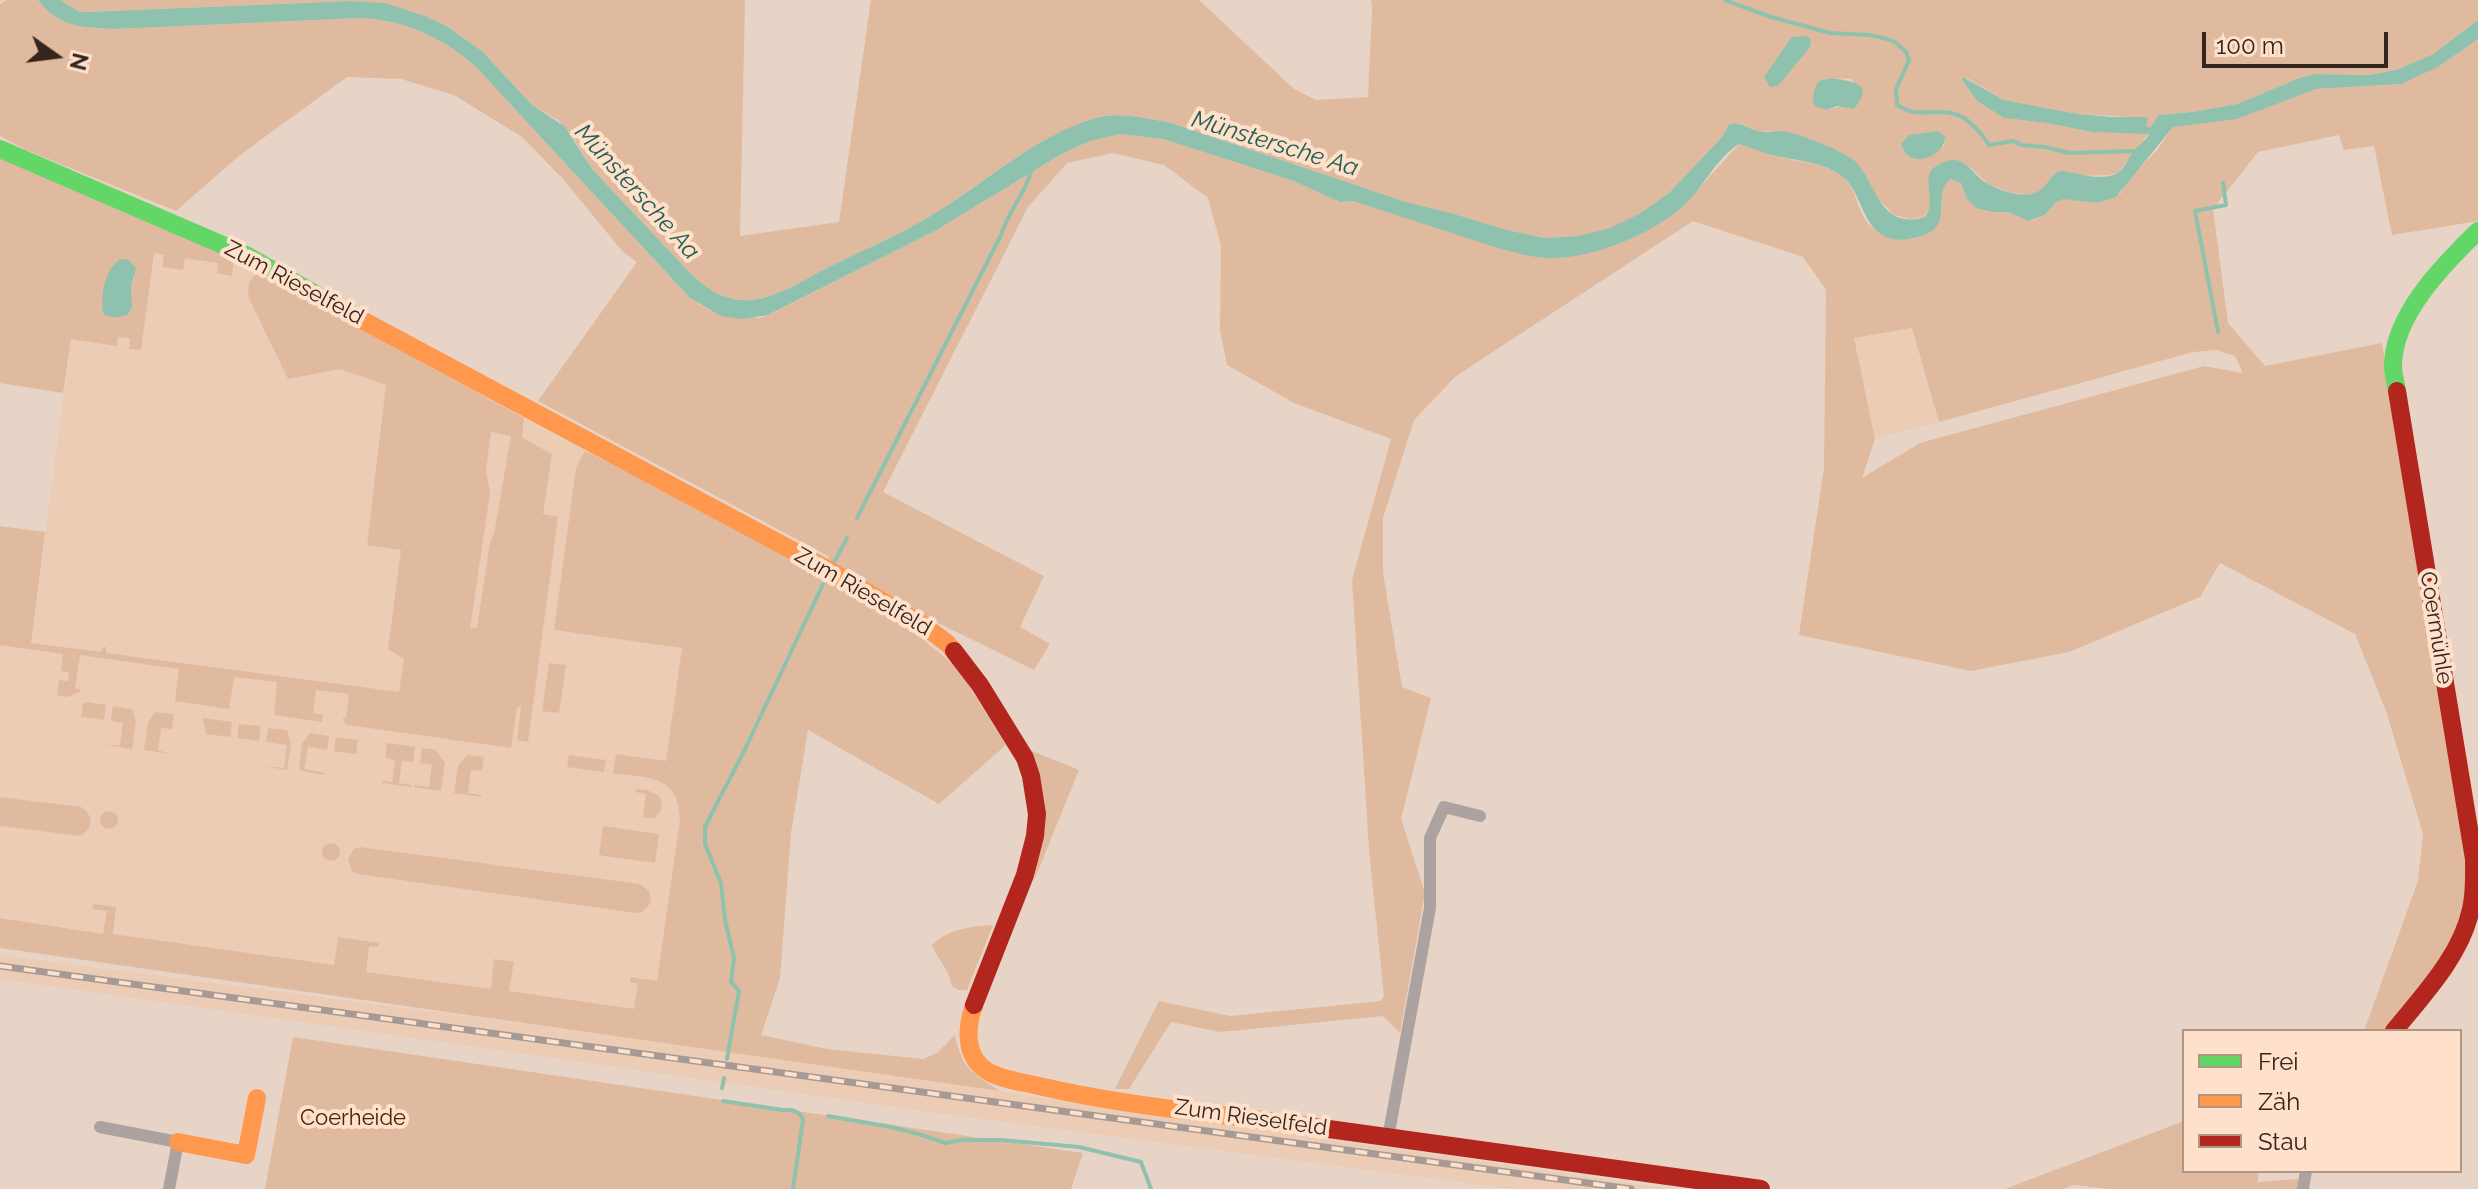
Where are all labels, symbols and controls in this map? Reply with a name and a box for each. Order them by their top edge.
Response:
north arrow [16,16,96,96]
scale bar [2206,16,2392,66]
text: 100 m [2216,31,2284,60]
text: N [65,51,94,73]
water label: Münstersche Aa [1188,105,1362,183]
water label: Münstersche Aa [569,118,705,266]
street label: Zum Rieselfeld [220,235,368,331]
street label: Zum Rieselfeld [790,542,936,642]
street label: Coermühle [2414,570,2458,686]
legend [2182,1029,2462,1173]
text: Frei [2258,1047,2299,1076]
text: Zäh [2258,1087,2300,1116]
street label: Zum Rieselfeld [1173,1094,1329,1142]
park label: Coerheide [300,1105,406,1131]
text: Stau [2258,1127,2308,1156]

